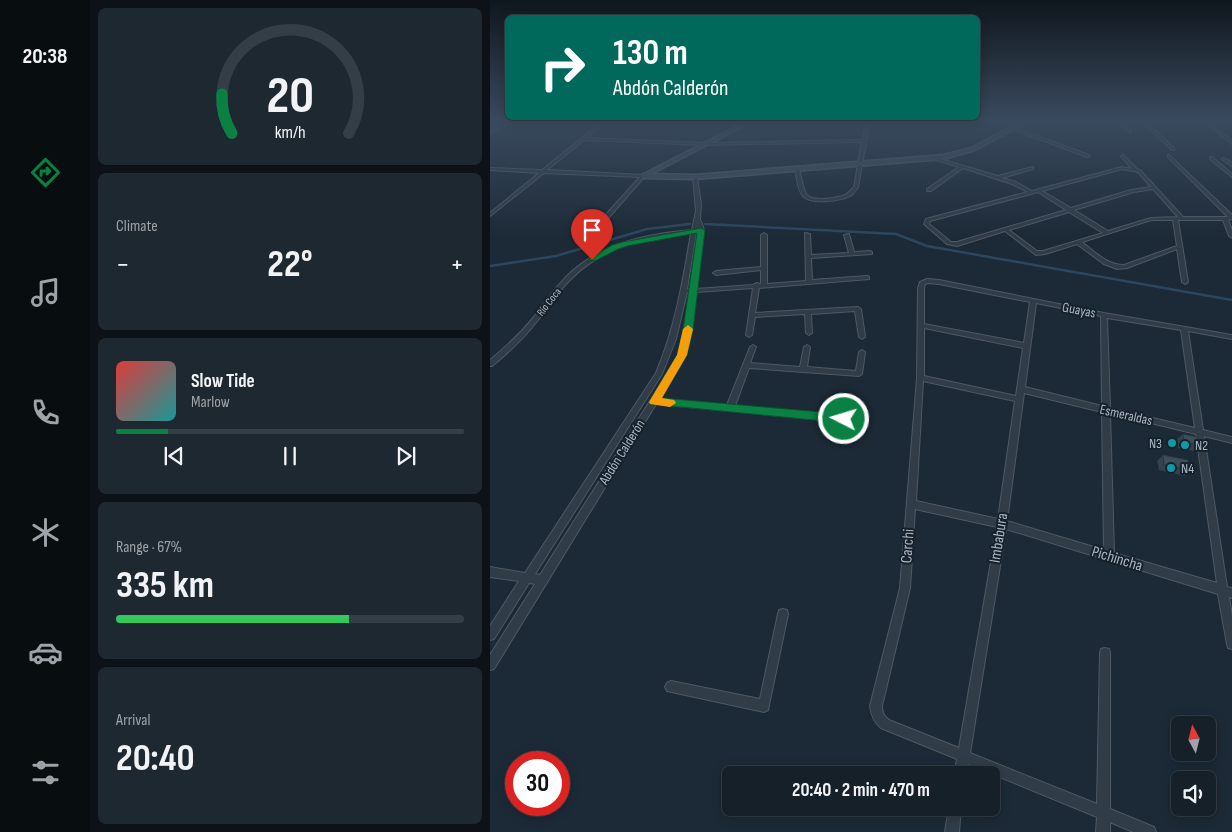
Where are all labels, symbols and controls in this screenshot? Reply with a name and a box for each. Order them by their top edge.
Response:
text: 130 m [613,32,688,75]
icon: right [530,35,595,100]
text: 20:38 [23,43,67,70]
text: 20 [266,65,314,128]
text: Abdón Calderón [613,75,728,102]
text: km/h [275,122,305,143]
icon: directions [28,155,63,190]
pin [571,209,613,260]
icon: arrive [578,216,606,244]
text: Climate [116,217,158,236]
text: 22° [267,242,313,287]
text: − [116,248,130,281]
text: + [450,248,464,281]
icon: music [28,275,63,310]
street label: Río Coca [534,285,564,319]
street label: Guayas [1061,298,1097,322]
text: Slow Tide [191,370,255,393]
position arrow [817,392,869,444]
text: Marlow [191,393,230,412]
icon: phone [28,395,63,430]
street label: Esmeraldas [1098,401,1154,429]
street label: Abdón Calderón [595,416,649,489]
place label: N3 [1149,435,1162,452]
marker: N3 [1166,437,1178,449]
place label: N2 [1195,437,1208,454]
marker: N2 [1179,439,1191,451]
icon: previous [160,442,188,470]
icon: pause [276,442,304,470]
icon: next [392,442,420,470]
place label: N4 [1181,460,1194,477]
marker: N4 [1165,462,1177,474]
street label: Imbabura [986,512,1012,564]
icon: climate [28,515,63,550]
street label: Carchi [897,528,919,564]
text: Range · 67% [116,538,182,557]
street label: Pichincha [1089,542,1145,576]
text: 335 km [116,563,214,608]
icon: car [28,635,63,670]
text: Arrival [116,711,150,730]
north arrow [1171,716,1216,761]
map controls [1171,716,1216,816]
text: 20:40 [116,736,195,781]
speed limit sign: 30 [505,751,570,816]
icon: filters [28,755,63,790]
button: sound [1171,771,1216,816]
text: 20:40 · 2 min · 470 m [792,779,930,802]

